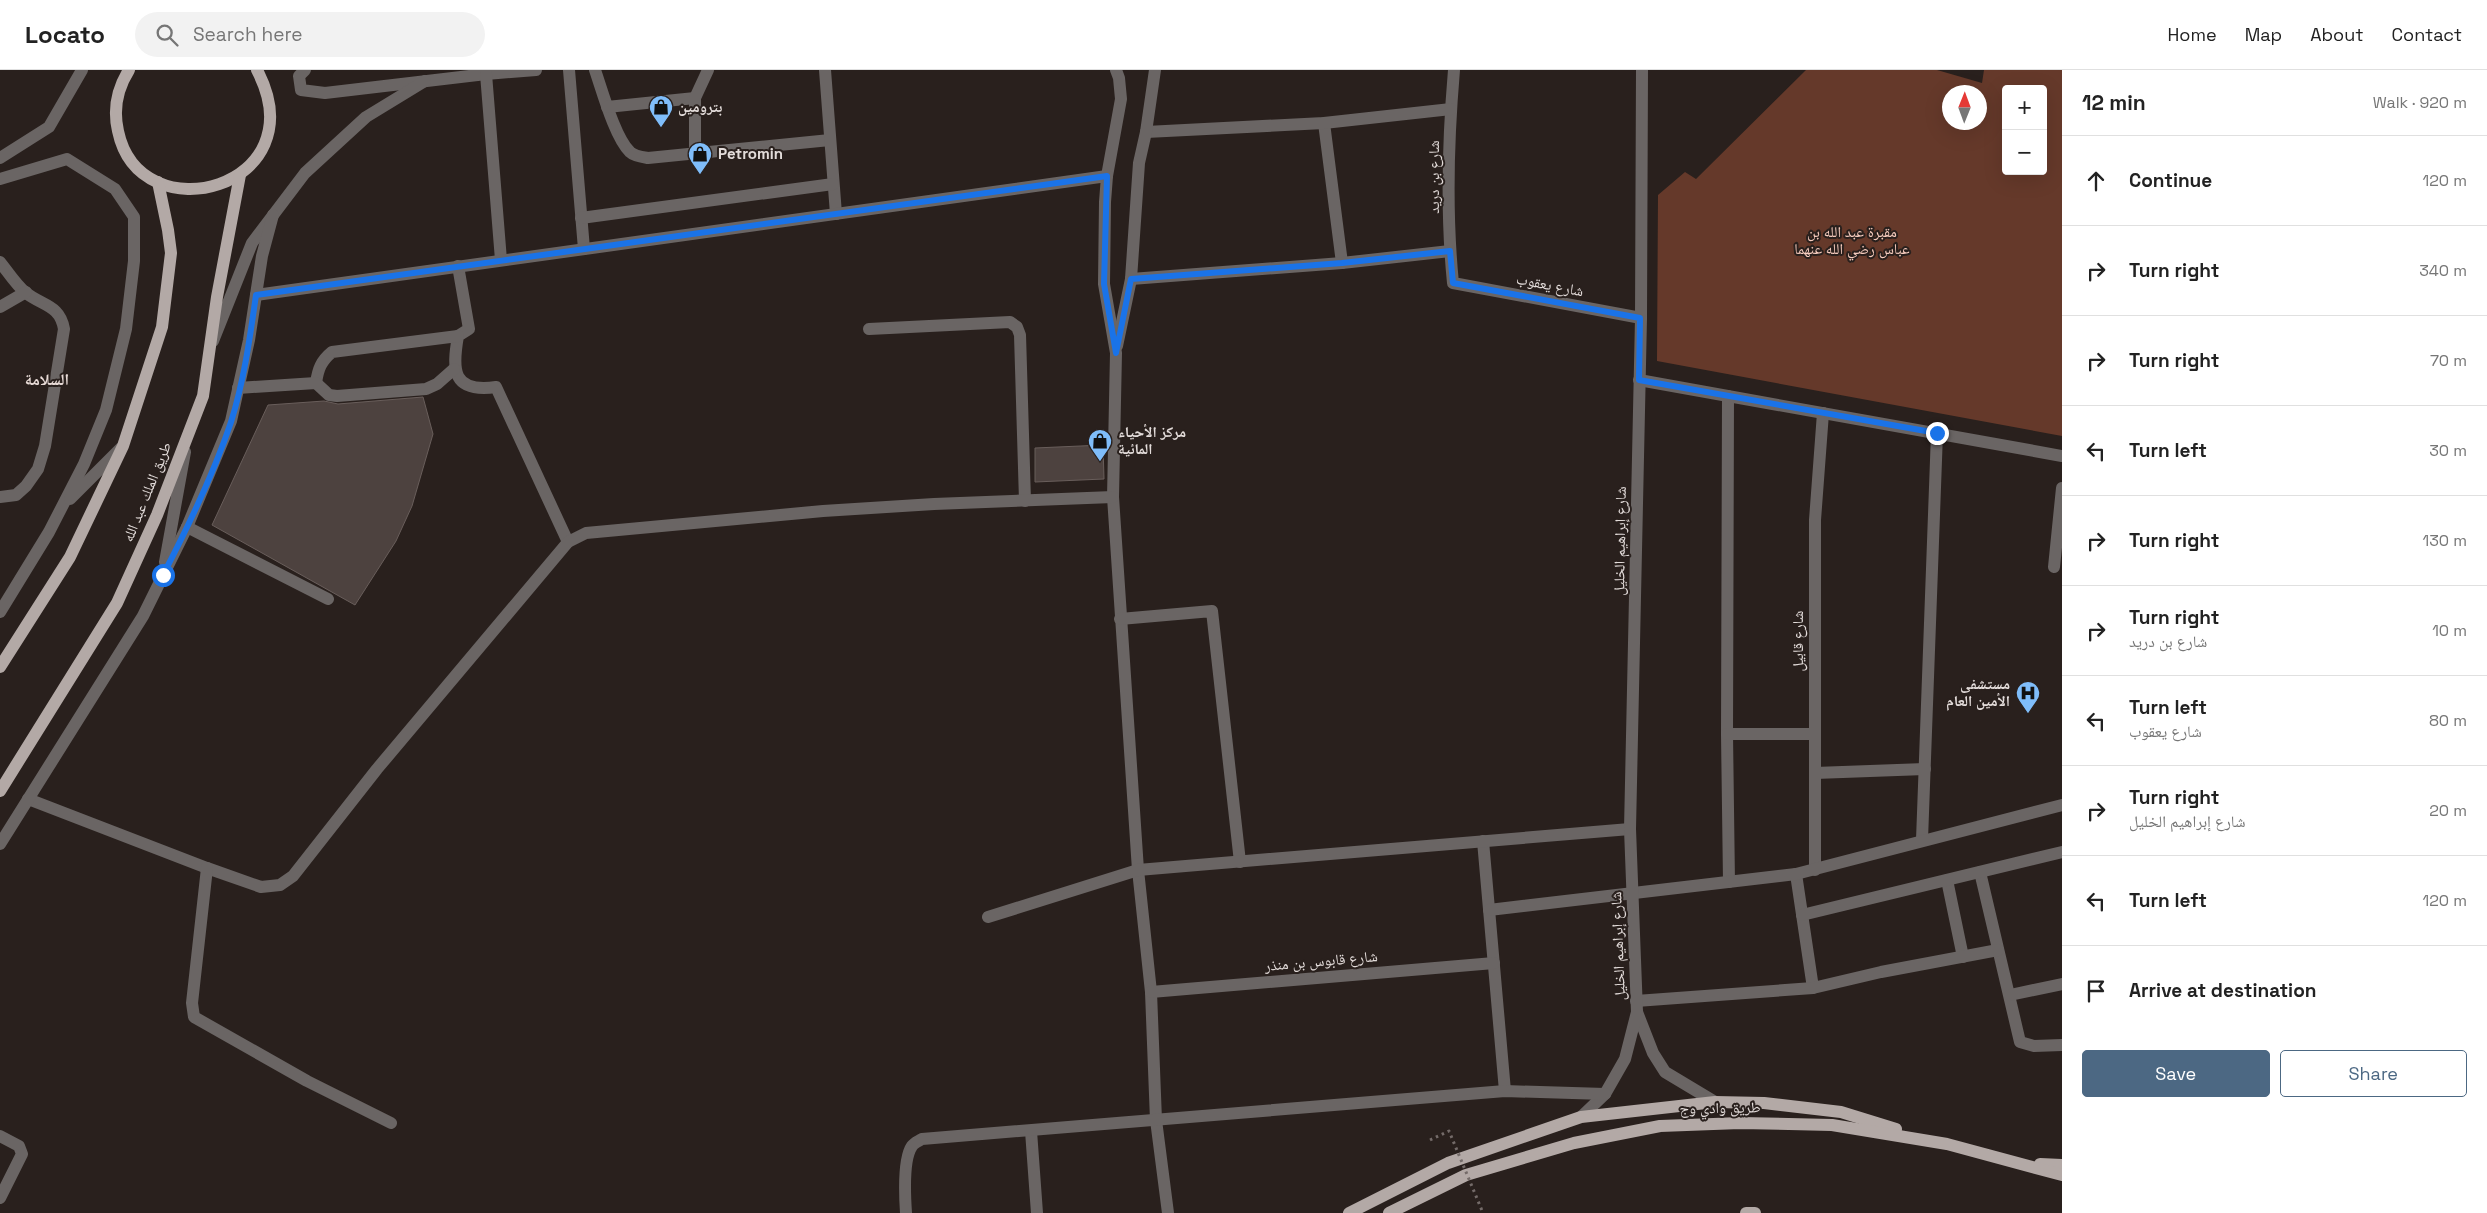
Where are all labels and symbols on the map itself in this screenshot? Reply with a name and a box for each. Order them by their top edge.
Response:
north arrow [1942,85,1987,130]
shop icon: بترومين [648,94,674,128]
place label: بترومين [678,97,722,116]
street label: شارع بن دريد [1424,140,1444,214]
shop icon: Petromin [687,141,713,175]
place label: Petromin [718,144,783,163]
park label: مقبرة عبد الله بن عباس رضي الله عنهما [1794,222,1910,261]
street label: شارع يعقوب [1515,269,1585,301]
district label: السلامة [25,369,69,390]
place label: مركز الأحياء المائية [1118,422,1186,458]
route end [1926,422,1949,445]
shop icon: مركز الأحياء المائية [1087,428,1113,462]
street label: طريق الملك عبد الله [118,439,176,545]
street label: شارع إبراهيم الخليل [1609,486,1631,596]
route start [152,564,175,587]
street label: شارع قابيل [1788,610,1808,671]
place label: مستشفى الأمين العام [1946,674,2010,711]
hospital icon: مستشفى الأمين العام [2015,680,2041,714]
street label: شارع إبراهيم الخليل [1606,891,1630,1001]
street label: شارع قابوس بن منذر [1263,946,1379,976]
street label: طريق وادي وج [1679,1097,1761,1121]

